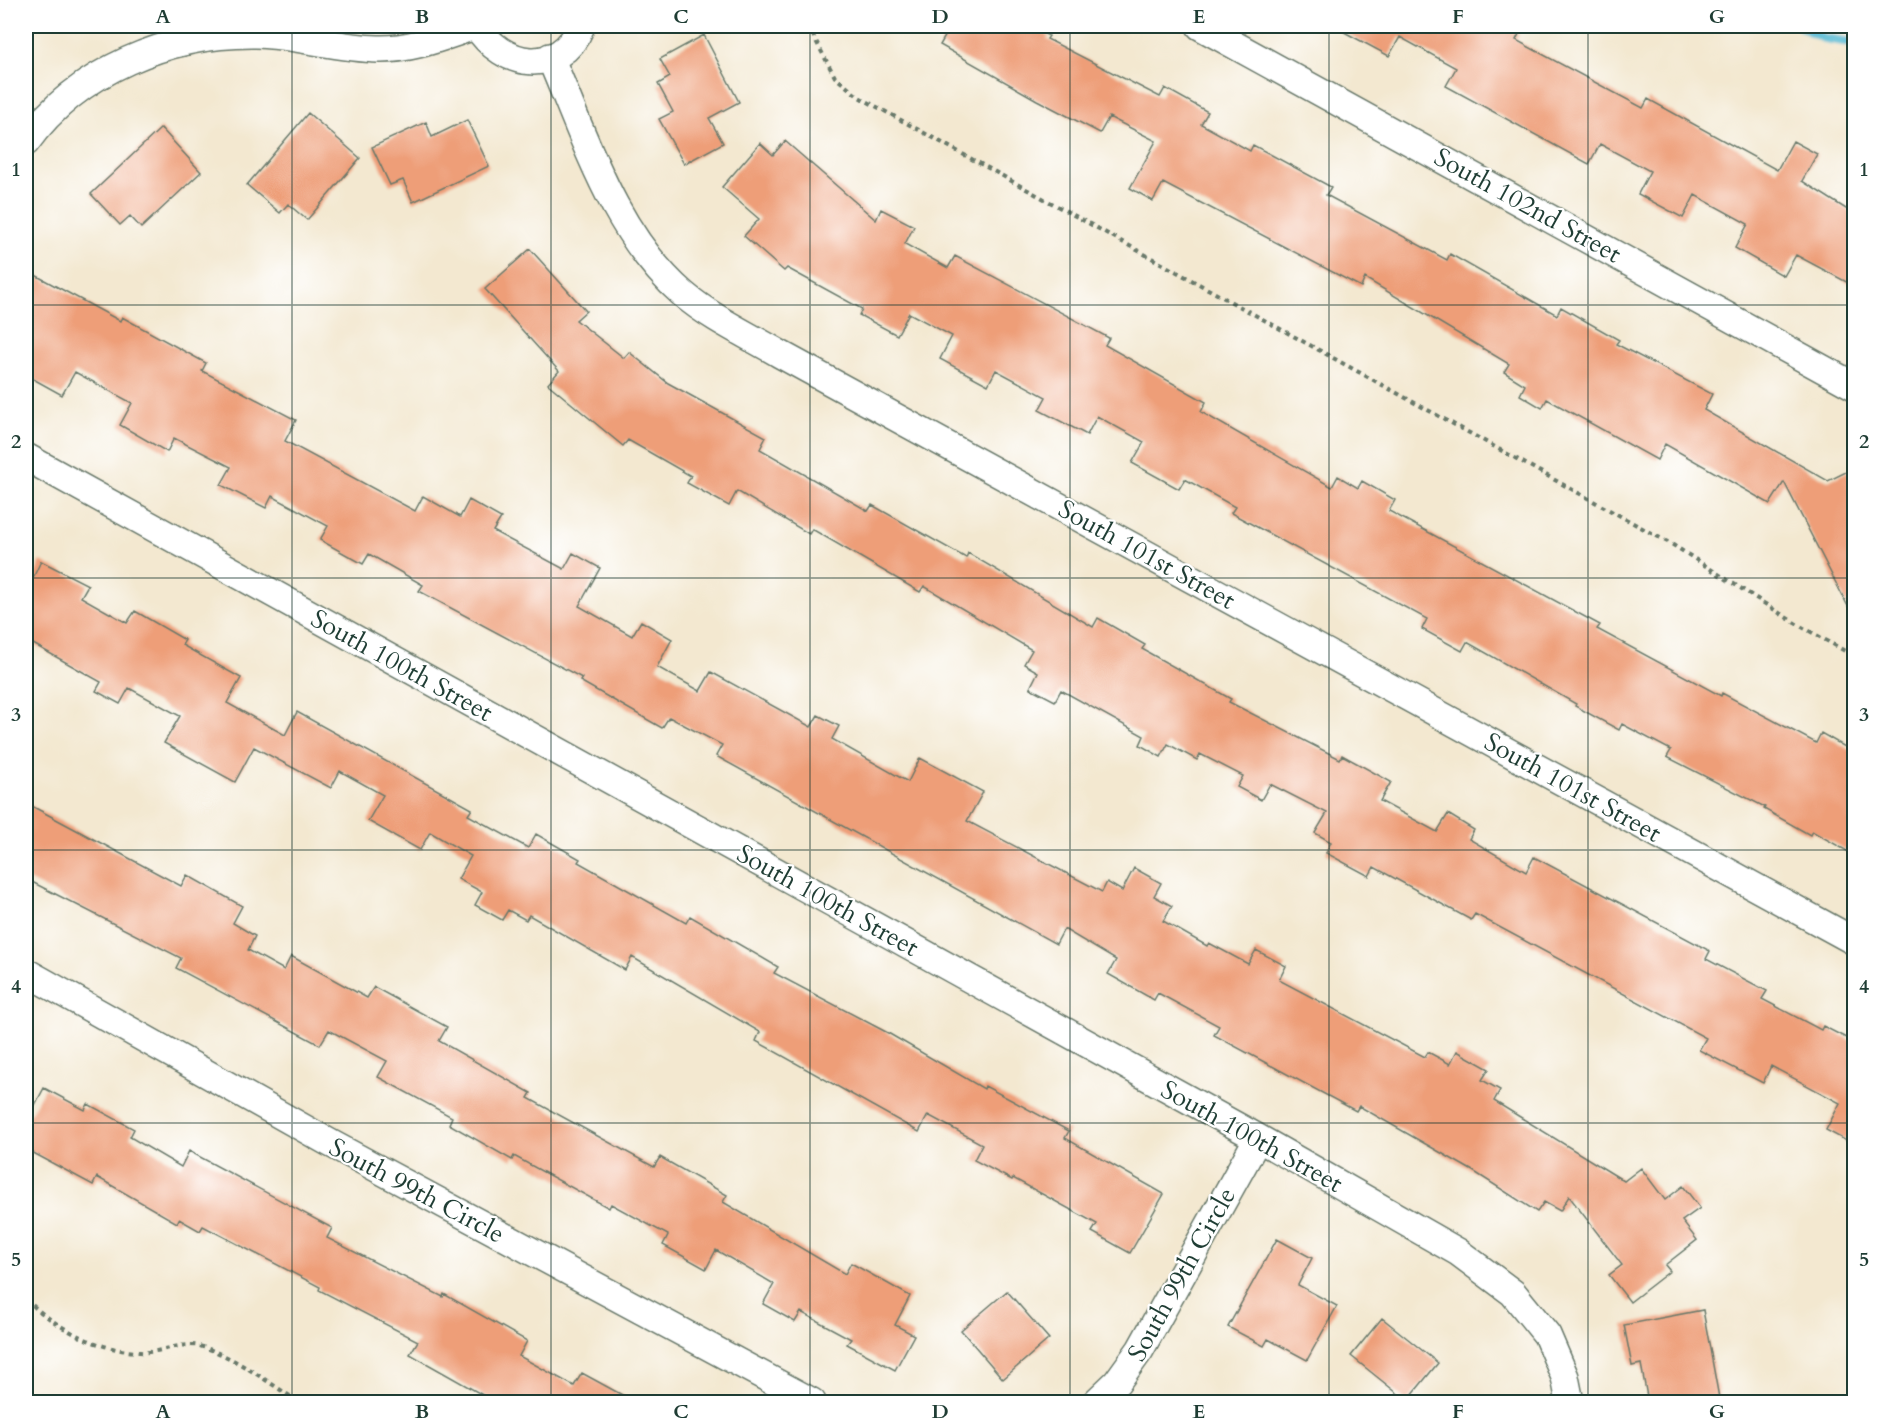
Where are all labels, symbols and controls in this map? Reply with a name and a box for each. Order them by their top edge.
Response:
text: A [155,3,171,30]
text: B [415,3,429,30]
text: C [673,3,689,30]
text: D [931,3,949,30]
text: E [1193,3,1205,30]
text: F [1452,3,1464,30]
text: G [1709,3,1725,30]
street label: South 102nd Street [1428,139,1628,271]
text: 1 [11,156,21,183]
text: 1 [1859,156,1869,183]
text: 2 [11,428,21,455]
text: 2 [1859,428,1869,455]
street label: South 101st Street [1052,491,1241,618]
street label: South 100th Street [305,601,499,730]
text: 3 [11,701,21,728]
text: 3 [1859,701,1869,728]
street label: South 101st Street [1478,724,1667,851]
street label: South 100th Street [731,836,925,965]
text: 4 [11,973,21,1000]
text: 4 [1859,973,1869,1000]
street label: South 100th Street [1155,1072,1349,1201]
street label: South 99th Circle [323,1129,511,1251]
street label: South 99th Circle [1119,1181,1244,1368]
text: 5 [11,1246,21,1273]
text: 5 [1859,1246,1869,1273]
text: A [155,1398,171,1425]
text: B [415,1398,429,1425]
text: C [673,1398,689,1425]
text: D [931,1398,949,1425]
text: E [1193,1398,1205,1425]
text: F [1452,1398,1464,1425]
text: G [1709,1398,1725,1425]

